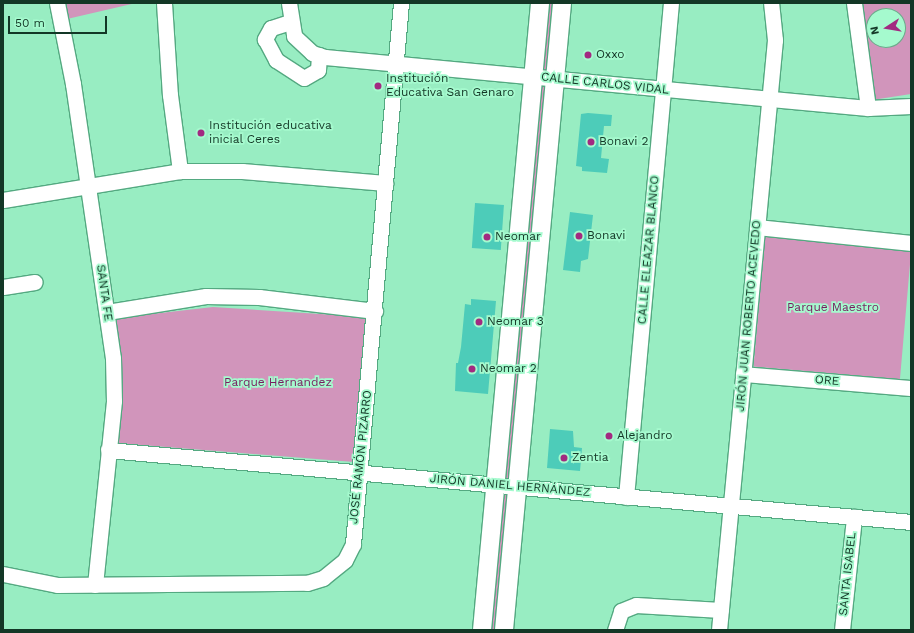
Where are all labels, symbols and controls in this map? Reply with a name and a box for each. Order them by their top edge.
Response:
scale bar [10,8,109,34]
north arrow [866,8,906,48]
text: 50 m [15,16,45,30]
text: N [868,25,882,36]
place label: Oxxo [596,48,625,62]
marker: Oxxo [583,50,593,60]
street label: CALLE CARLOS VIDAL [540,70,670,98]
place label: Institución Educativa San Genaro [386,72,514,100]
marker: Institución Educativa San Genaro [373,81,383,91]
place label: Institución educativa inicial Ceres [209,119,332,147]
marker: Institución educativa inicial Ceres [196,128,206,138]
place label: Bonavi 2 [599,135,649,149]
marker: Bonavi 2 [586,137,596,147]
street label: CALLE ELEAZAR BLANCO [635,175,663,325]
street label: JIRÓN JUAN ROBERTO ACEVEDO [733,219,765,413]
place label: Bonavi [587,229,625,243]
place label: Neomar [495,230,541,244]
marker: Bonavi [574,231,584,241]
marker: Neomar [482,232,492,242]
street label: SANTA FE [93,264,115,322]
park label: Parque Maestro [787,301,879,315]
place label: Neomar 3 [487,315,544,329]
marker: Neomar 3 [474,317,484,327]
place label: Neomar 2 [480,362,537,376]
marker: Neomar 2 [467,364,477,374]
street label: ORE [814,373,840,389]
park label: Parque Hernandez [224,376,332,390]
street label: JOSÉ RAMÓN PIZARRO [347,389,375,525]
place label: Alejandro [617,429,672,443]
marker: Alejandro [604,431,614,441]
place label: Zentia [572,451,609,465]
marker: Zentia [559,453,569,463]
street label: JIRÓN DANIEL HERNÁNDEZ [429,472,591,500]
street label: SANTA ISABEL [836,531,860,617]

